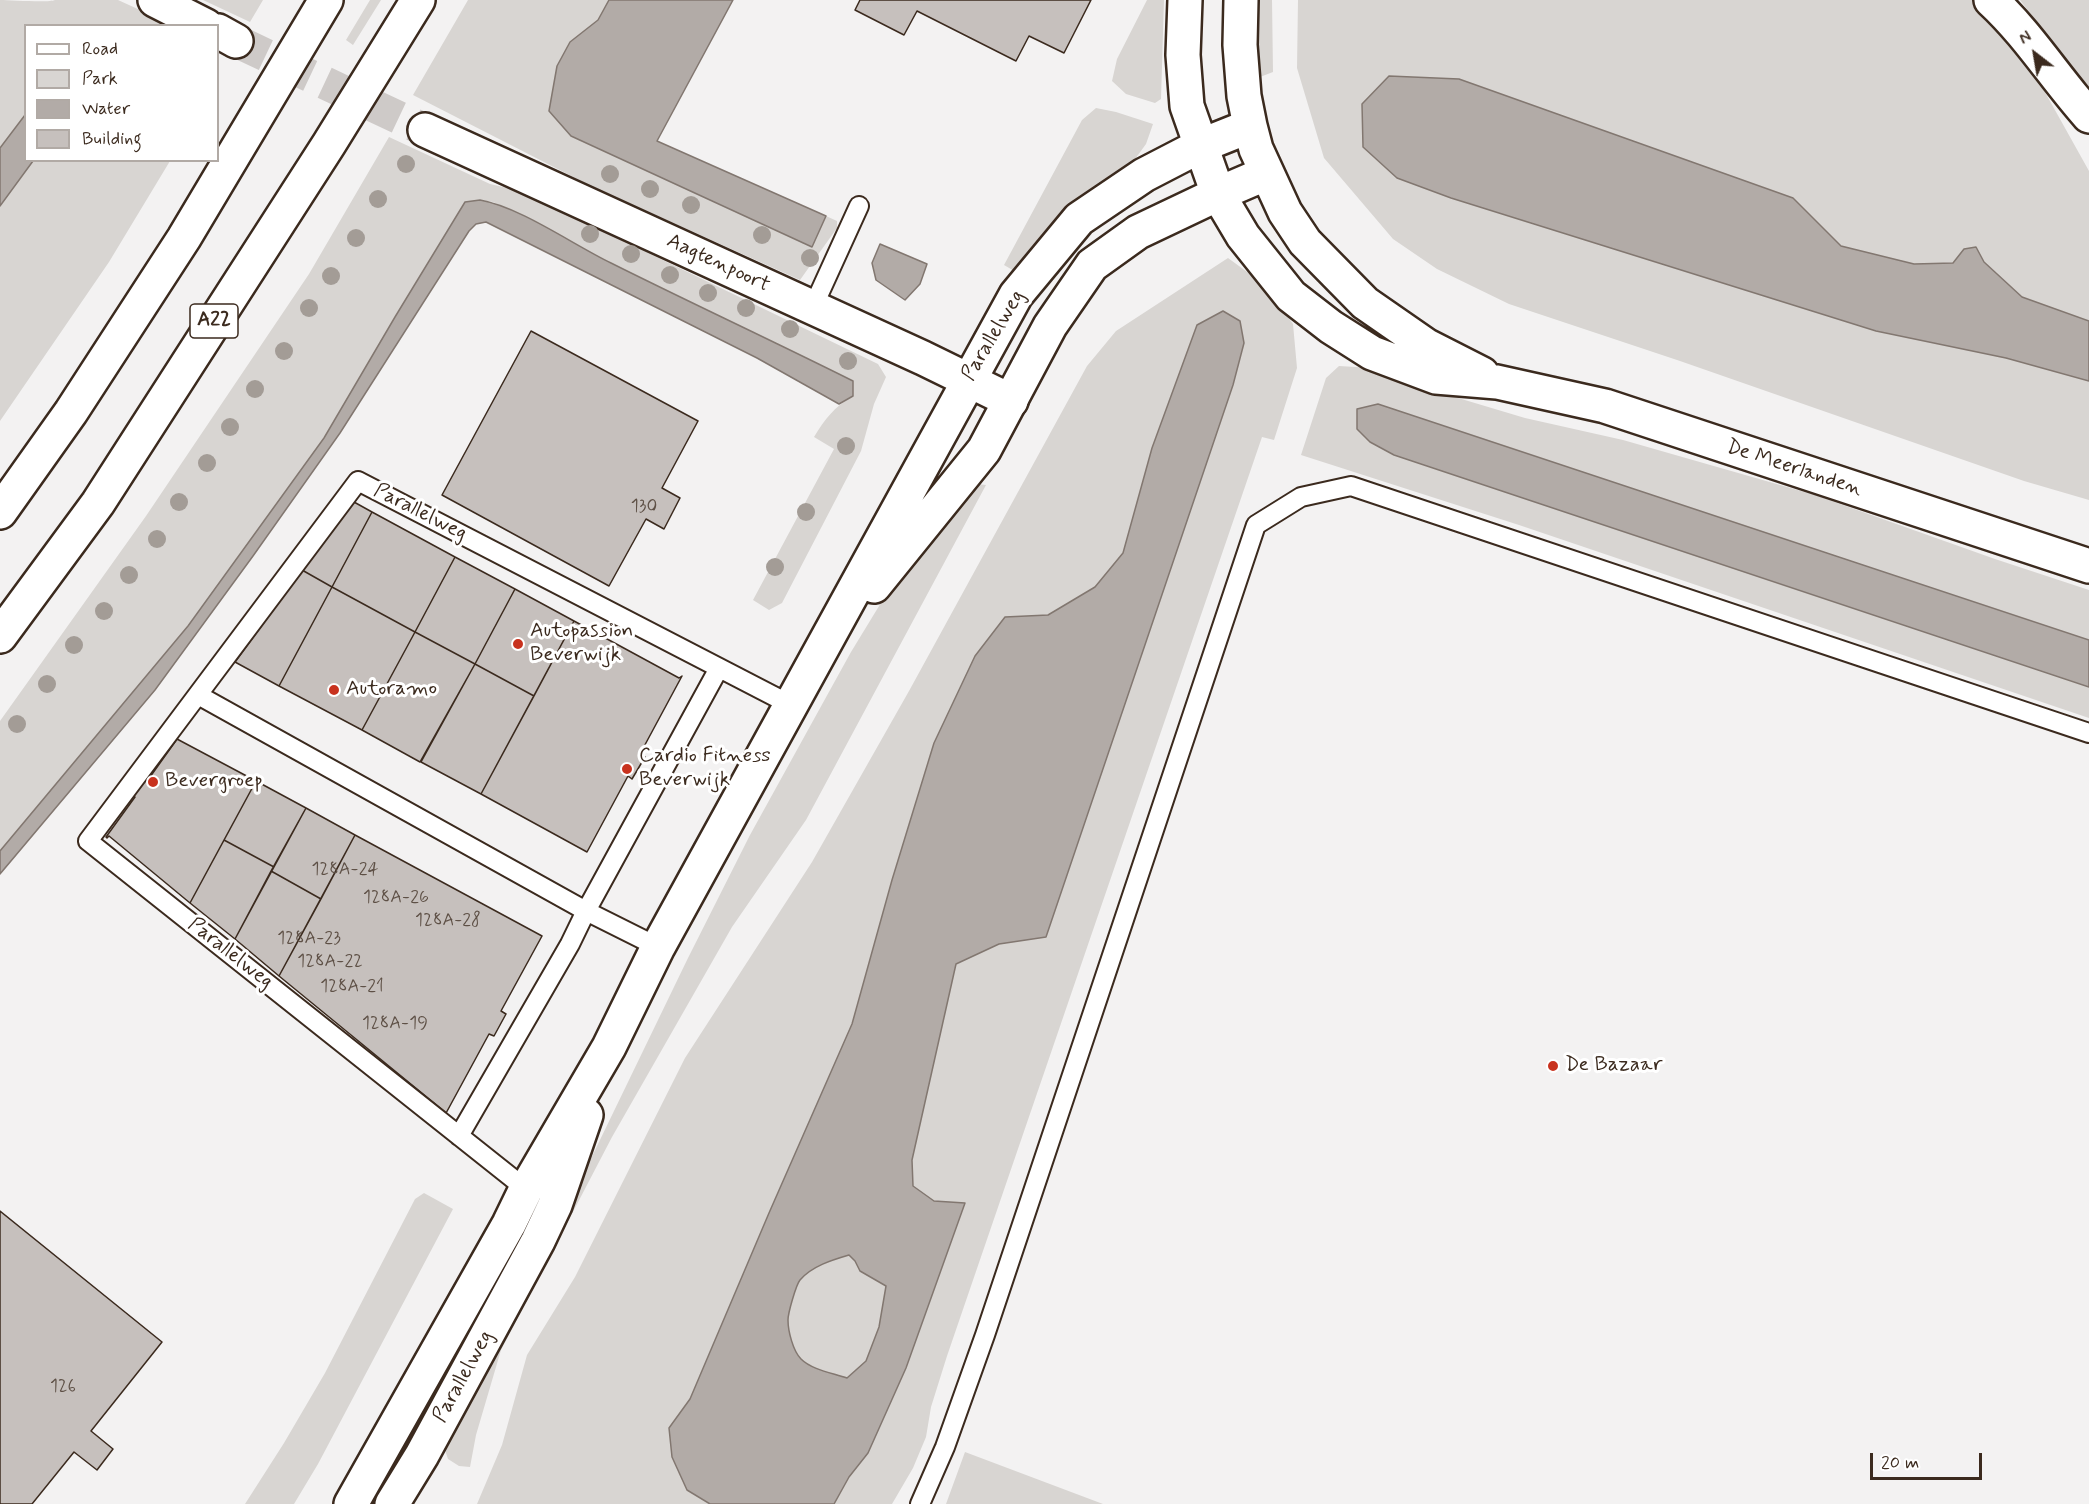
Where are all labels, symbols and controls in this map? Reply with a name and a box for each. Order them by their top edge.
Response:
legend [24,24,219,162]
north arrow [2005,24,2065,84]
text: N [2015,26,2035,50]
text: Road [82,37,118,61]
text: Park [82,67,118,91]
text: Water [82,97,130,121]
text: Building [82,127,142,151]
street label: Aagtenpoort [662,229,774,299]
street label: Parallelweg [957,286,1031,386]
road number: A22 [190,304,238,338]
street label: De Meerlanden [1723,435,1865,503]
street label: Parallelweg [369,479,471,547]
house number: 130 [631,496,657,518]
place label: Autopassion Beverwijk [530,619,633,669]
marker: Autopassion Beverwijk [511,637,525,651]
place label: Autoramo [346,677,437,703]
marker: Autoramo [327,683,341,697]
place label: Cardio Fitness Beverwijk [639,744,771,794]
marker: Cardio Fitness Beverwijk [620,762,634,776]
place label: Bevergroep [165,769,263,795]
marker: Bevergroep [146,775,160,789]
house number: 128A-24 [312,859,378,881]
house number: 128A-26 [363,887,429,909]
house number: 128A-28 [415,910,481,932]
street label: Parallelweg [182,913,278,995]
house number: 128A-23 [277,928,341,950]
house number: 128A-22 [297,951,363,973]
house number: 128A-21 [320,976,384,998]
house number: 128A-19 [362,1013,428,1035]
place label: De Bazaar [1565,1053,1663,1079]
marker: De Bazaar [1546,1059,1560,1073]
street label: Parallelweg [428,1327,500,1427]
house number: 126 [50,1376,76,1398]
scale bar [1873,1441,1986,1479]
text: 20 m [1881,1451,1919,1475]

